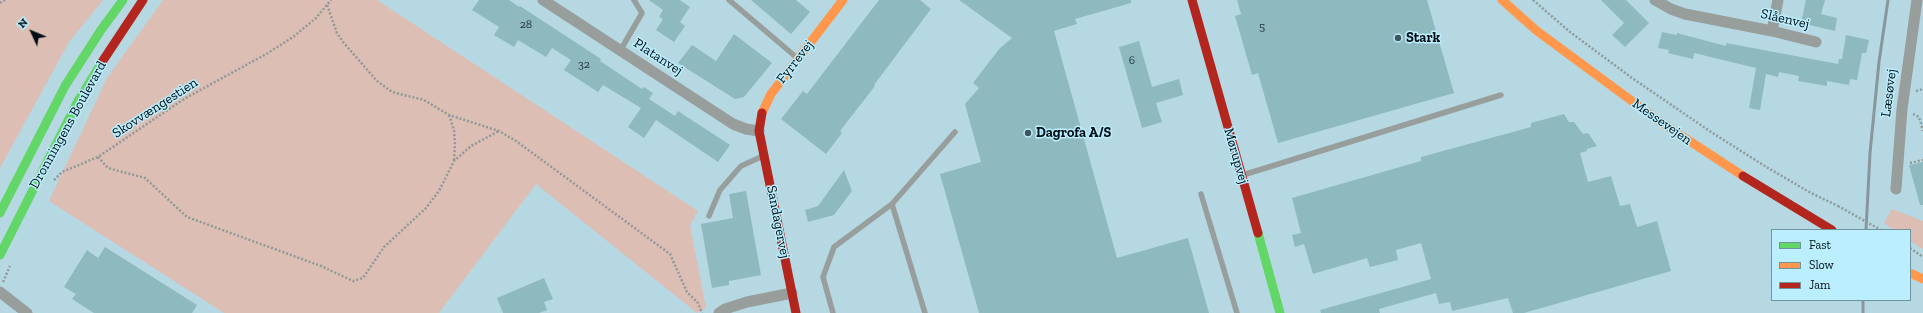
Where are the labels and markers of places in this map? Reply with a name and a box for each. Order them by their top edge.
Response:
place label: Stark [1406,30,1440,46]
marker: Stark [1393,33,1403,43]
place label: Dagrofa A/S [1036,125,1111,141]
marker: Dagrofa A/S [1023,128,1033,138]

